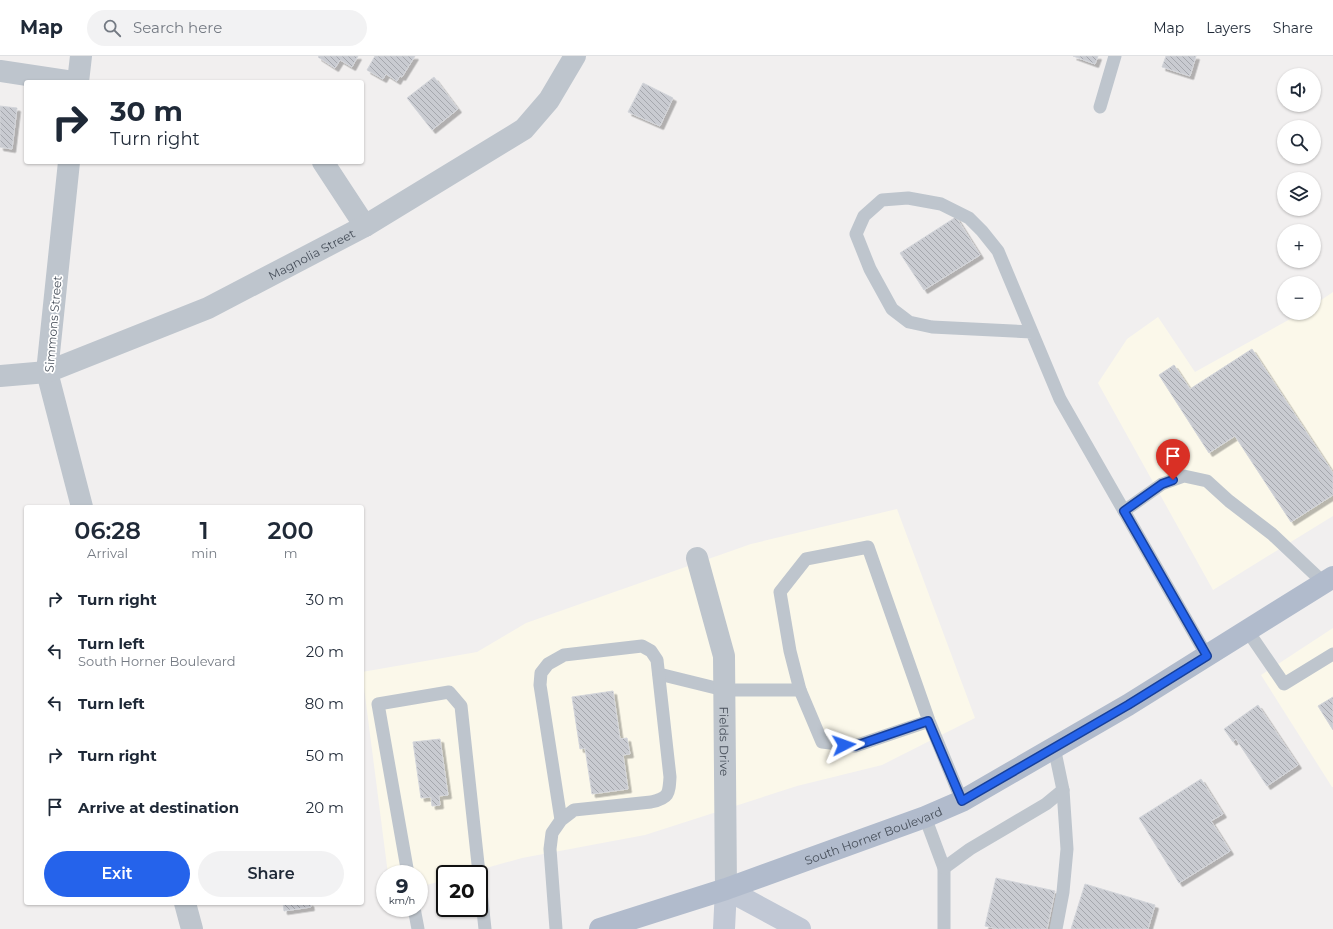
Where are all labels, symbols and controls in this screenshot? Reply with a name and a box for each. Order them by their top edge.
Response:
search box [87,10,367,46]
text: Map [20,16,63,39]
icon: search [101,17,123,39]
text: Search here [133,18,222,37]
text: Map [1153,19,1184,37]
text: Layers [1206,19,1251,37]
text: Share [1273,19,1313,37]
map controls [1277,68,1321,320]
button: sound [1277,68,1321,112]
text: 30 m [110,94,183,128]
icon: right [44,96,96,148]
button: search [1277,120,1321,164]
text: Turn right [110,128,200,150]
button: layers [1277,172,1321,216]
button: + [1277,224,1321,268]
street label: Magnolia Street [266,225,357,283]
street label: Simmons Street [41,275,65,373]
button: − [1277,276,1321,320]
pin [1156,439,1190,480]
icon: arrive [1162,445,1184,467]
text: 06:28 [74,516,141,545]
text: 1 [200,516,209,545]
text: 200 [267,516,314,545]
text: Arrival [87,545,128,561]
text: min [191,545,217,561]
text: m [284,545,297,561]
icon: right [44,588,66,610]
text: Turn right [78,590,157,609]
text: 30 m [306,590,344,609]
text: Turn left [78,634,145,653]
icon: left [44,640,66,662]
text: 20 m [306,642,344,661]
text: South Horner Boulevard [78,653,236,669]
icon: left [44,692,66,714]
text: Turn left [78,694,145,713]
text: 80 m [305,694,344,713]
street label: Fields Drive [717,706,733,776]
position arrow [823,724,865,766]
icon: right [44,744,66,766]
text: Turn right [78,746,157,765]
text: 50 m [306,746,344,765]
icon: arrive [44,796,66,818]
text: Arrive at destination [78,798,239,817]
text: 20 m [306,798,344,817]
street label: South Horner Boulevard [802,803,945,868]
button: Exit [44,851,190,897]
button: Share [198,851,344,897]
speed limit sign: 20 [436,865,488,917]
text: 9 [396,874,408,898]
text: km/h [389,894,415,907]

